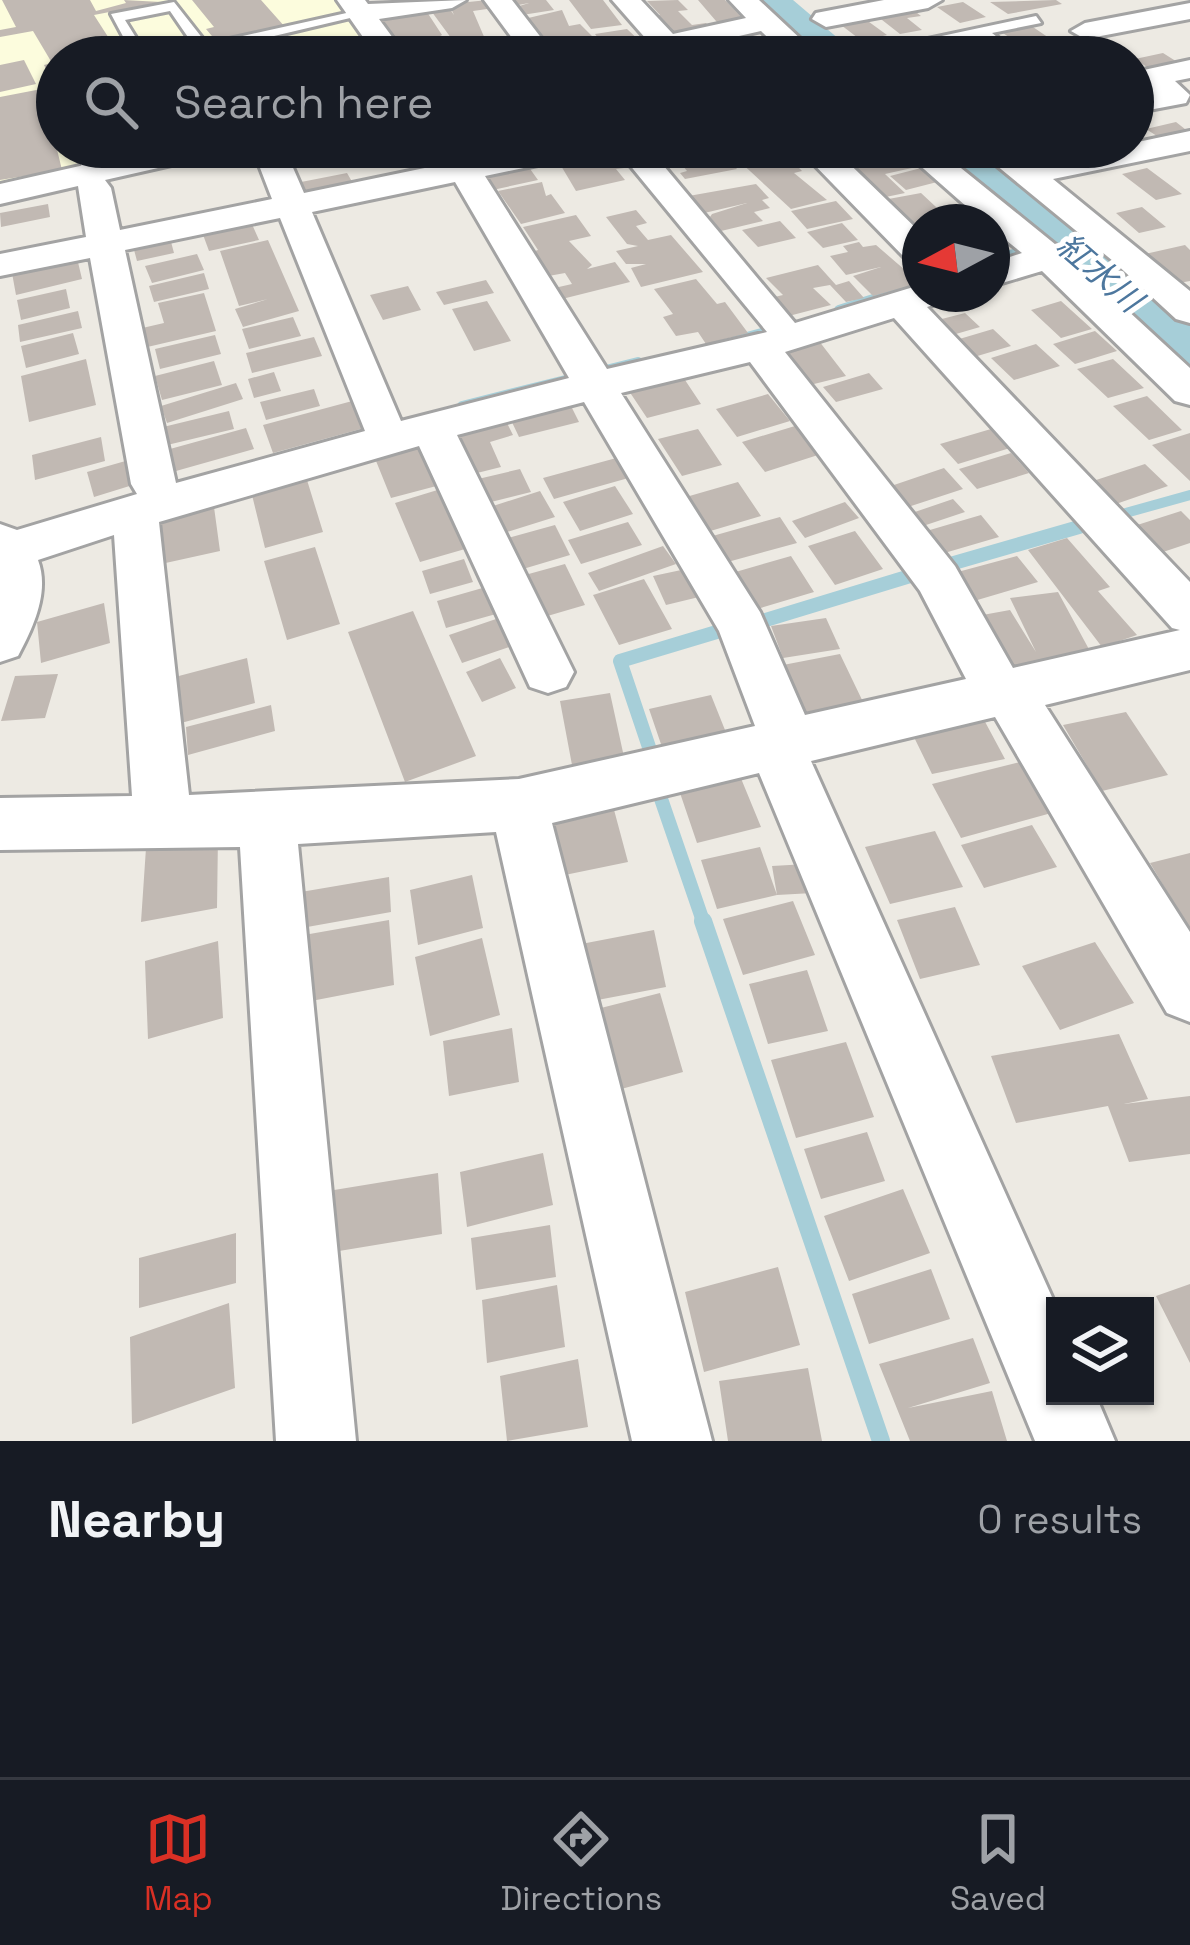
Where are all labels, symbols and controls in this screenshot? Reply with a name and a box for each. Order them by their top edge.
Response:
search box [36,36,1154,168]
icon: search [78,69,144,135]
text: Search here [174,74,433,131]
north arrow [902,204,1010,312]
water label: 紅水川 [1048,224,1153,323]
map controls [1046,1297,1154,1405]
button: layers [1046,1297,1154,1405]
text: Nearby [48,1487,225,1552]
text: 0 results [977,1495,1142,1544]
tab: Map [144,1806,213,1920]
tab: Directions [500,1806,662,1920]
tab: Saved [950,1806,1046,1920]

